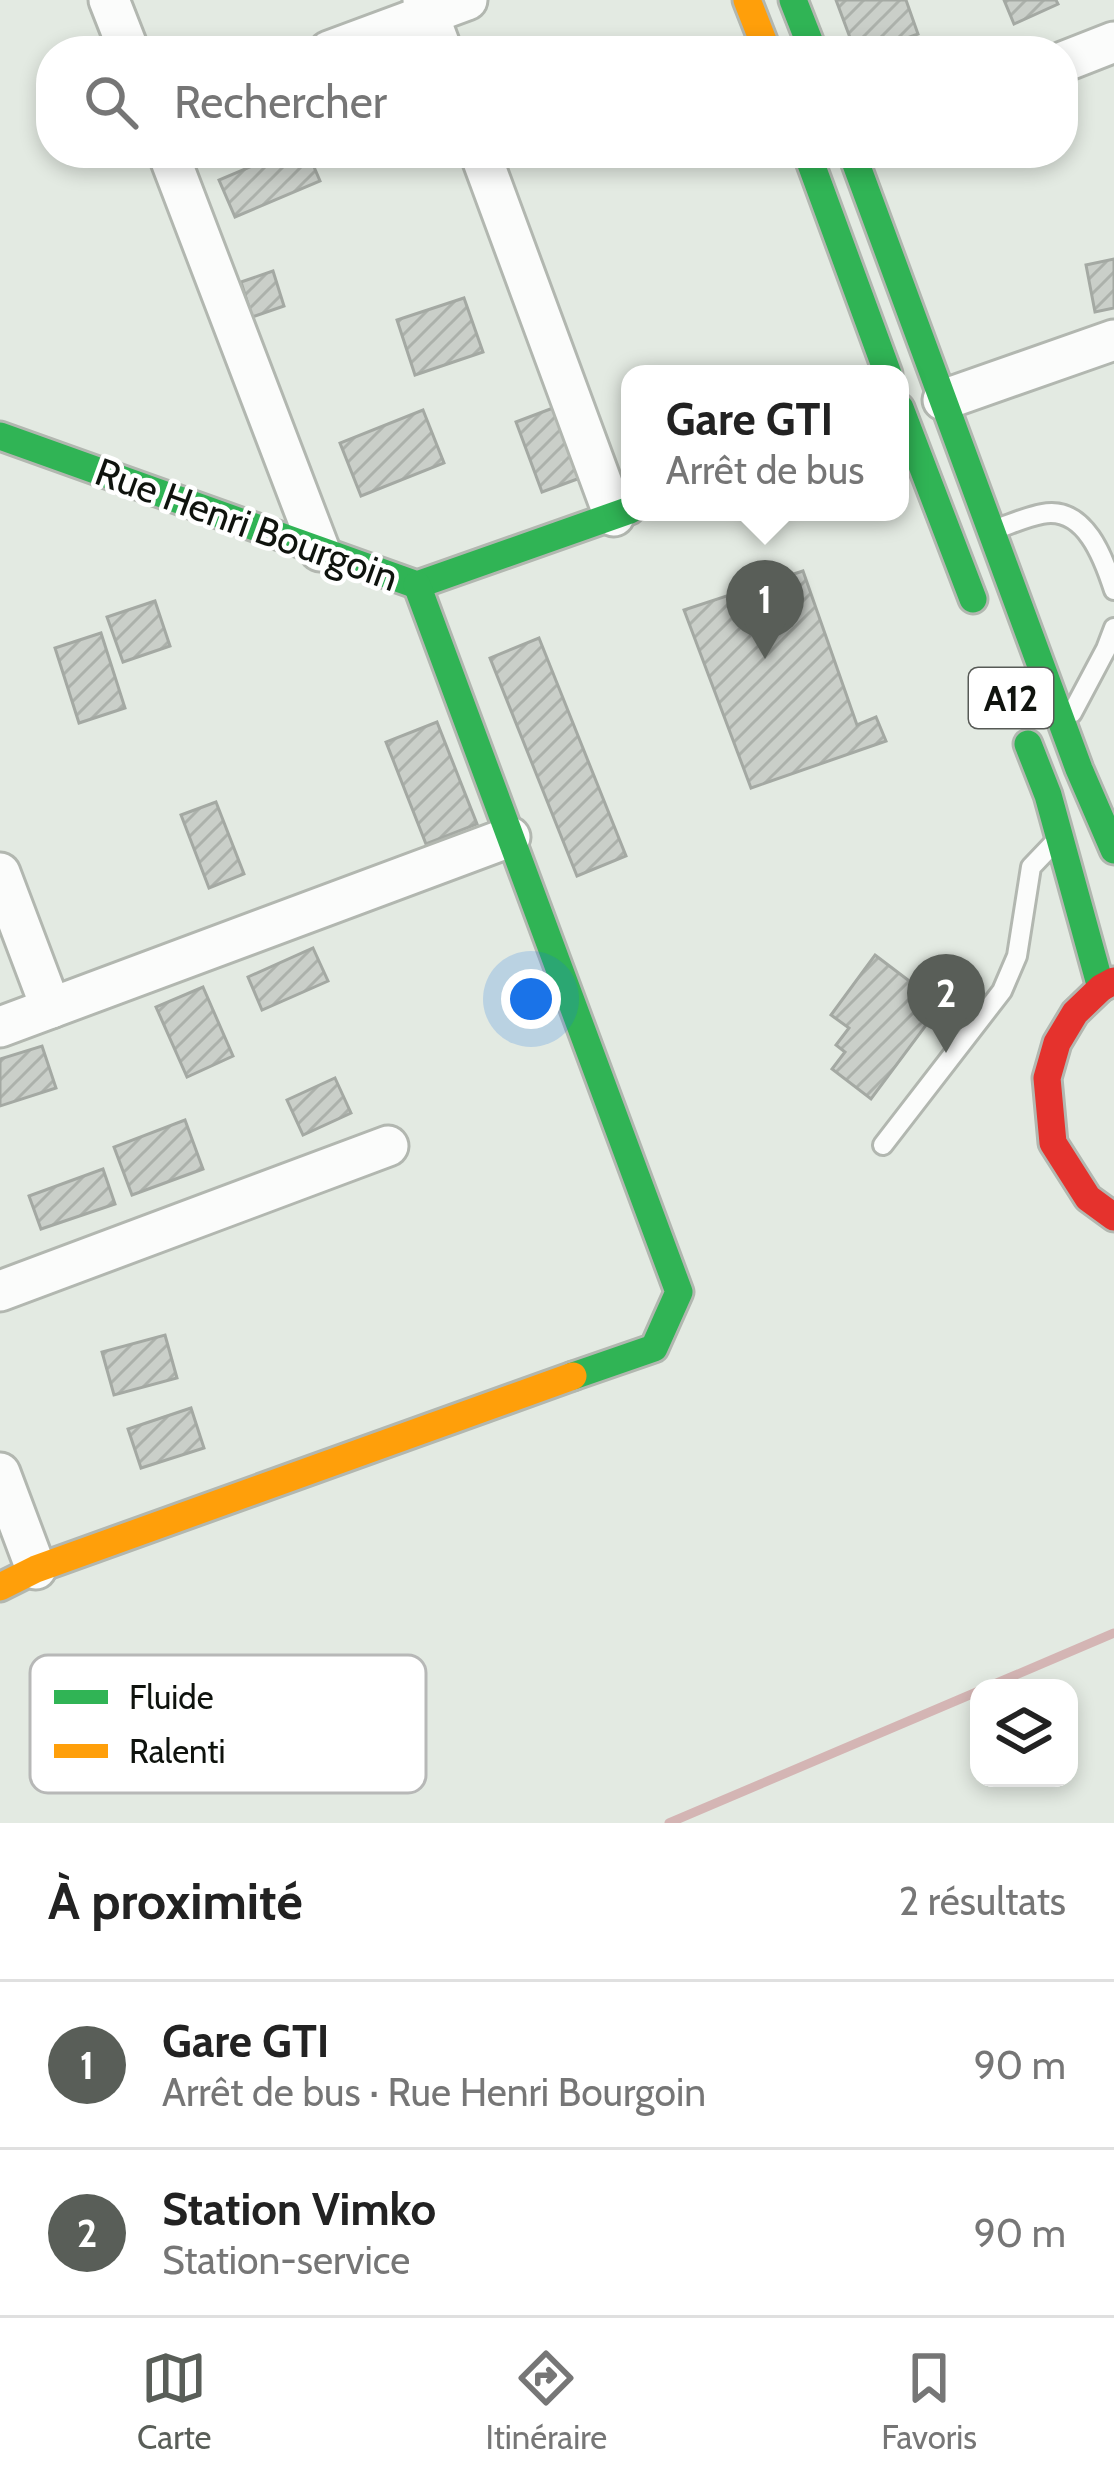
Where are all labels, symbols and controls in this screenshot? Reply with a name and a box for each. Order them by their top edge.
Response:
search box [36,36,1078,168]
icon: search [78,69,144,135]
text: Rechercher [174,75,387,129]
popup [621,365,909,521]
text: Gare GTI [666,392,833,446]
text: Arrêt de bus [666,446,864,494]
street label: Rue Henri Bourgoin [89,447,405,601]
pin: 1 [726,560,804,659]
road number: A12 [969,668,1053,728]
pin: 2 [907,954,985,1053]
your location [501,969,561,1029]
legend [30,1655,426,1793]
text: Fluide [129,1677,214,1717]
map controls [970,1679,1078,1787]
button: layers [970,1679,1078,1787]
text: Ralenti [129,1731,225,1771]
text: À proximité [48,1870,303,1932]
text: 2 résultats [899,1877,1066,1925]
text: Gare GTI [162,2014,330,2068]
text: 1 [80,2041,94,2089]
text: 90 m [974,2041,1066,2089]
text: Arrêt de bus · Rue Henri Bourgoin [162,2068,706,2116]
text: Station Vimko [162,2182,436,2236]
text: 2 [77,2209,97,2257]
text: 90 m [974,2209,1066,2257]
text: Station-service [162,2236,410,2284]
tab: Carte [137,2345,212,2457]
tab: Itinéraire [486,2345,607,2457]
tab: Favoris [881,2345,977,2457]

